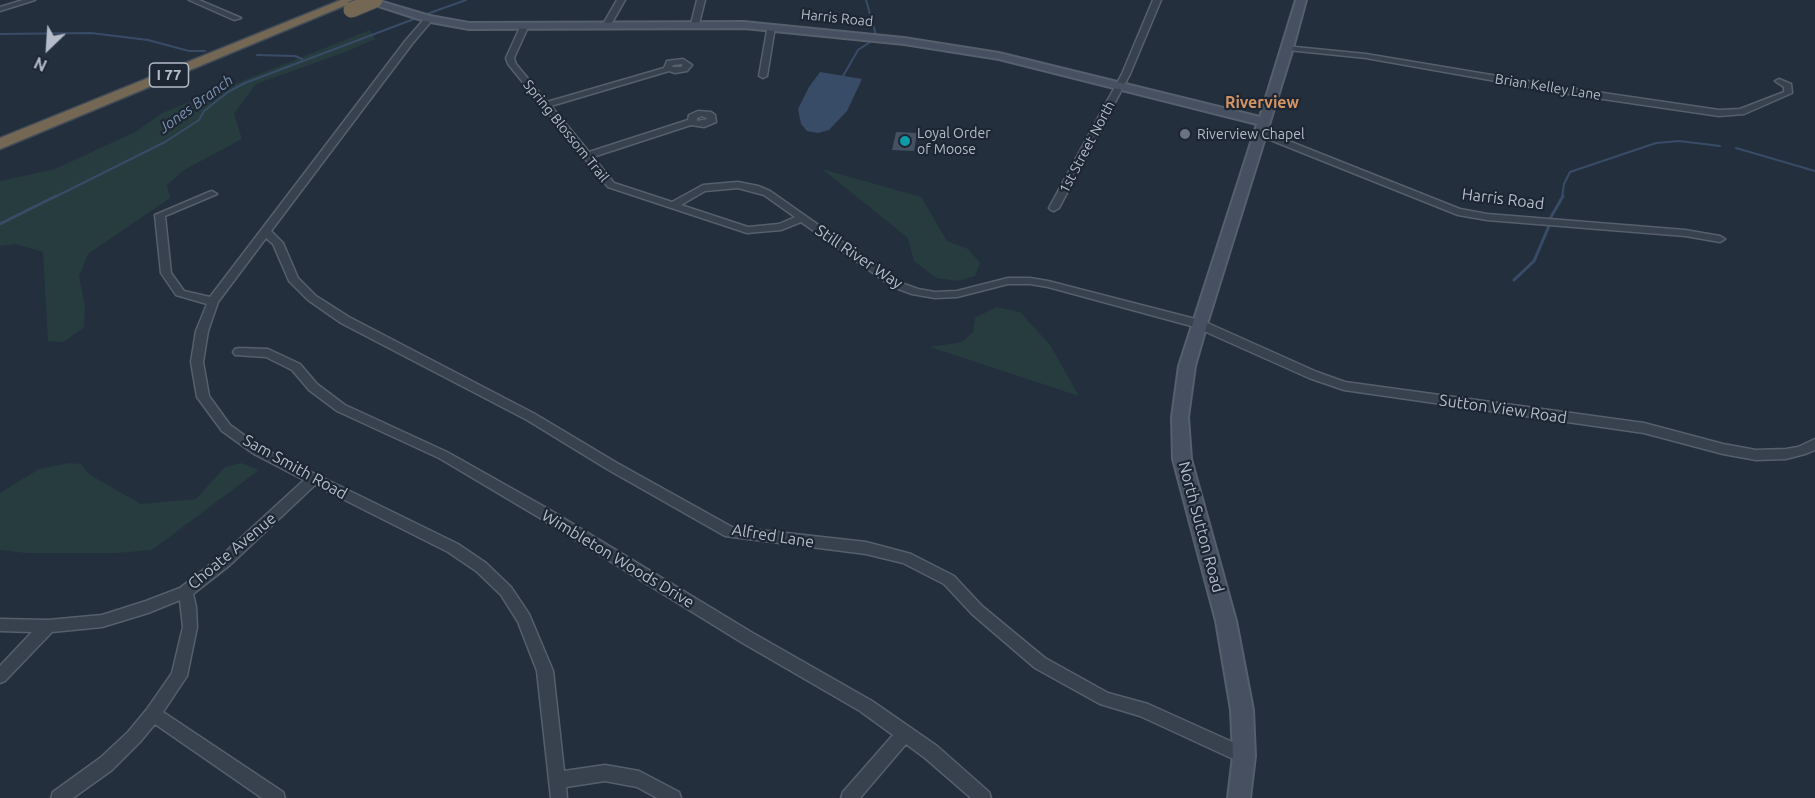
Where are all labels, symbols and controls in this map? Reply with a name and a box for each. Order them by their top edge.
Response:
street label: Harris Road [800,6,874,30]
north arrow [18,18,78,78]
text: N [31,54,50,75]
road number: I 77 [150,63,188,87]
street label: Brian Kelley Lane [1494,70,1602,104]
water label: Jones Branch [155,71,237,137]
street label: Spring Blossom Trail [520,76,612,186]
district label: Riverview [1225,93,1299,113]
street label: 1st Street North [1056,98,1118,196]
place label: Loyal Order of Moose [917,125,990,158]
place label: Riverview Chapel [1197,126,1305,142]
marker: Riverview Chapel [1178,127,1192,141]
marker: Loyal Order of Moose [898,134,912,148]
street label: Harris Road [1461,184,1545,214]
street label: Still River Way [812,221,906,293]
street label: Sutton View Road [1438,391,1568,427]
street label: Sam Smith Road [240,430,350,504]
street label: North Sutton Road [1174,459,1228,595]
street label: Wimbleton Woods Drive [538,506,698,612]
street label: Choate Avenue [184,509,280,593]
street label: Alfred Lane [731,520,815,552]

